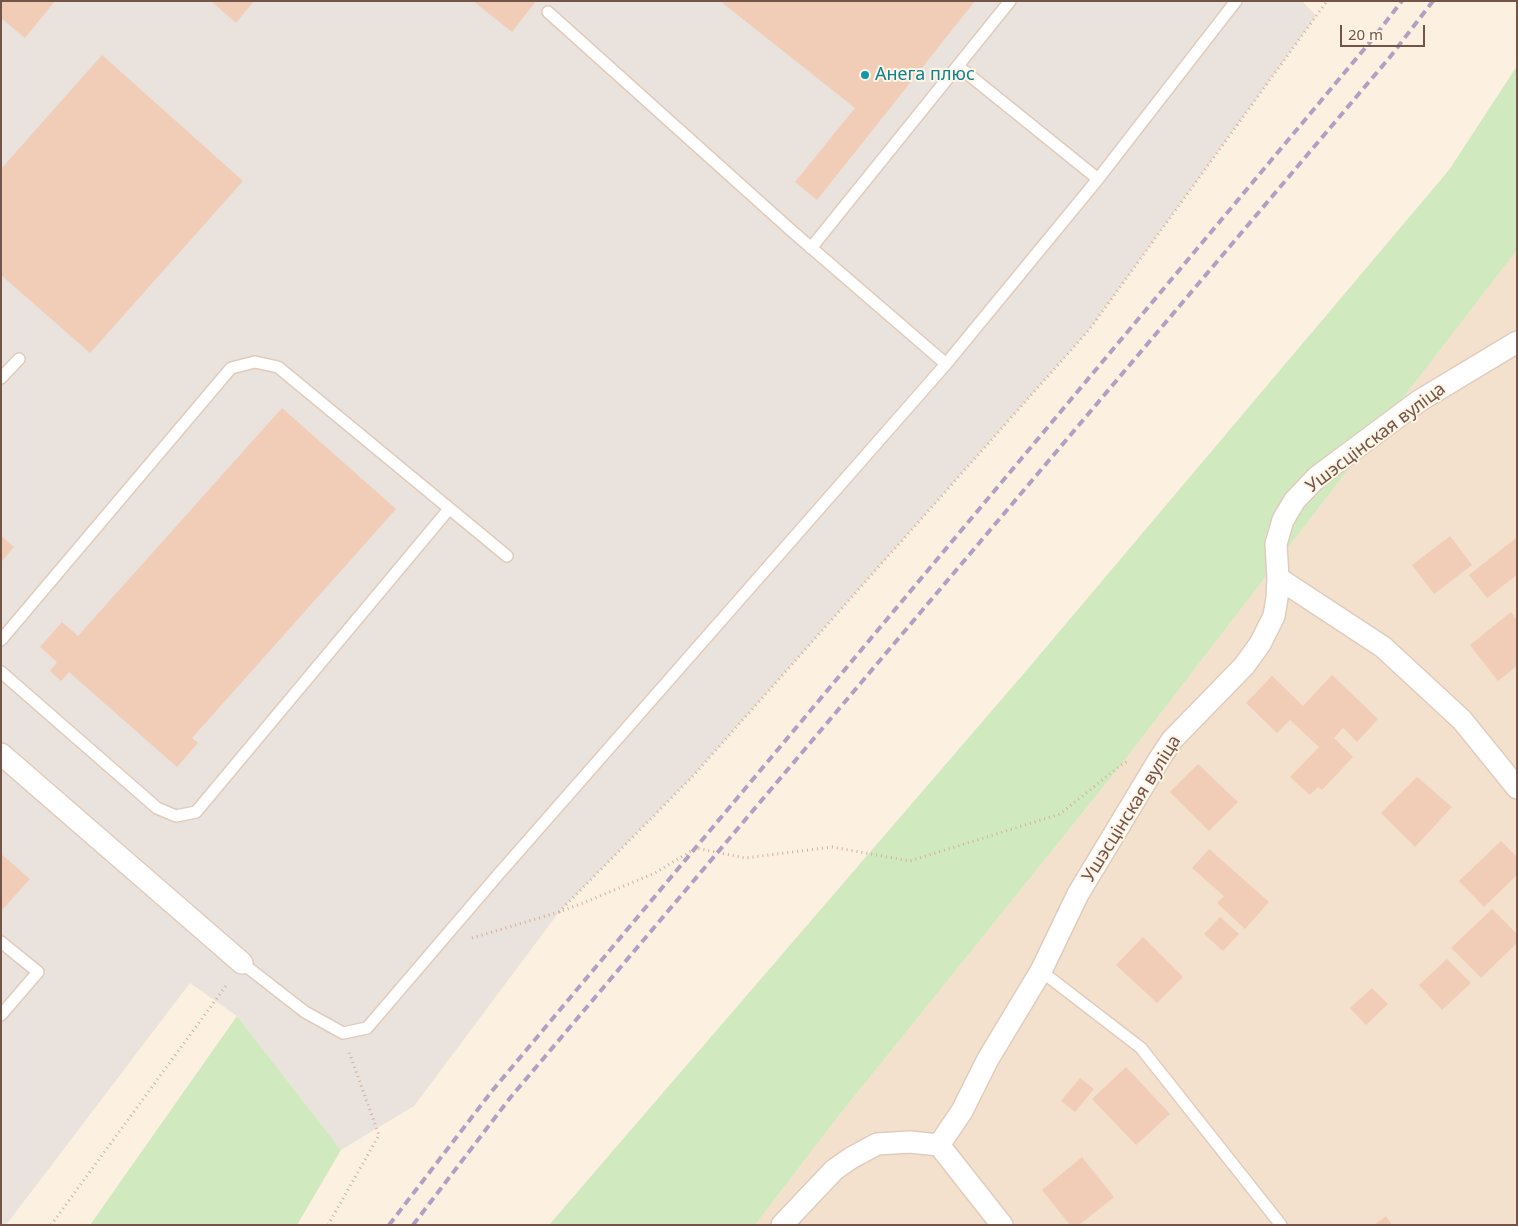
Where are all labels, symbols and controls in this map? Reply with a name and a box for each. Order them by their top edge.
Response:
scale bar [1343,15,1428,47]
text: 20 m [1348,24,1383,44]
place label: Анега плюс [875,64,975,86]
marker: Анега плюс [859,69,871,81]
street label: Ушэсцінская вуліца [1302,378,1450,498]
street label: Ушэсцінская вуліца [1078,732,1186,886]

